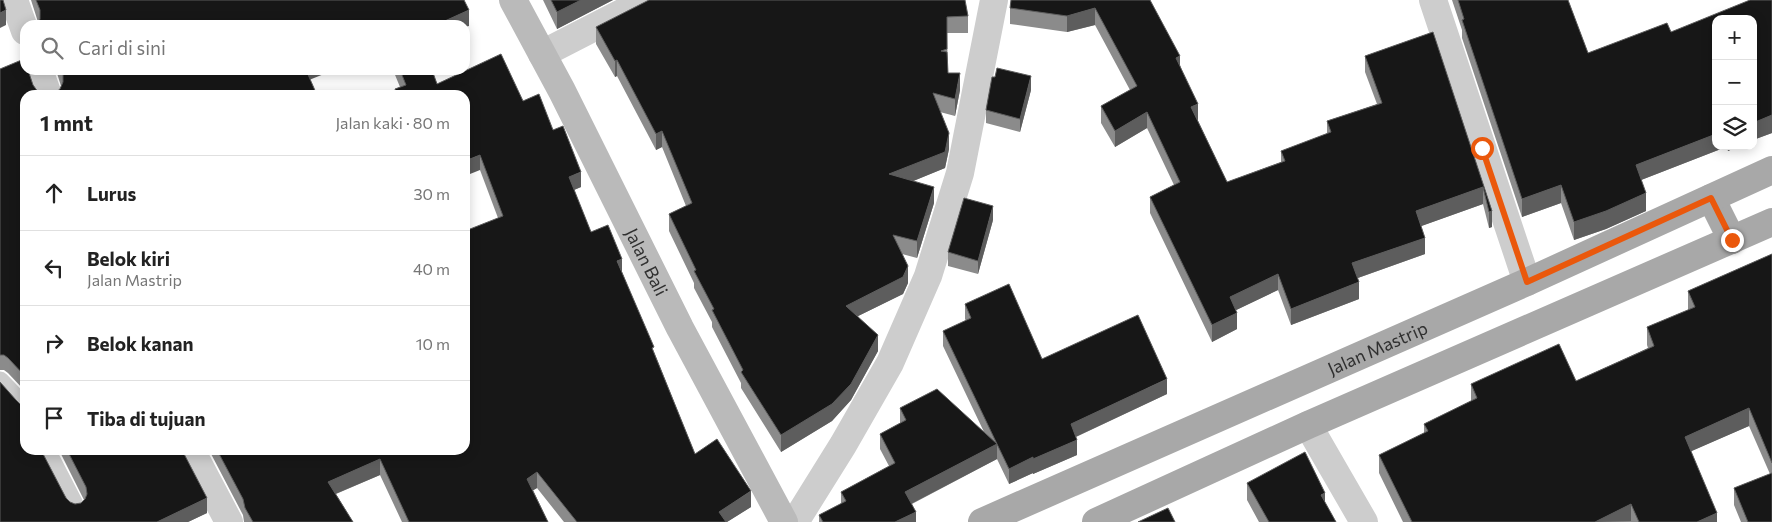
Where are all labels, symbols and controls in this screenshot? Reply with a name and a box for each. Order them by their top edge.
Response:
map controls [1712,15,1757,150]
button: + [1712,15,1757,60]
search box [20,20,470,75]
icon: search [38,34,66,62]
text: Cari di sini [78,36,166,59]
button: − [1712,60,1757,105]
button: layers [1712,105,1757,150]
text: 1 mnt [40,110,93,135]
text: Jalan kaki · 80 m [335,113,450,132]
route start [1471,137,1494,160]
icon: ahead [40,179,68,207]
text: Lurus [87,182,136,205]
text: 30 m [413,184,450,203]
street label: Jalan Bali [621,224,673,299]
route end [1721,229,1744,252]
text: Belok kiri [87,247,170,270]
icon: left [40,254,68,282]
text: 40 m [413,259,450,278]
text: Jalan Mastrip [87,270,182,289]
street label: Jalan Mastrip [1324,316,1431,380]
icon: right [40,329,68,357]
text: Belok kanan [87,332,194,355]
text: 10 m [416,334,450,353]
icon: arrive [40,404,68,432]
text: Tiba di tujuan [87,407,205,430]

